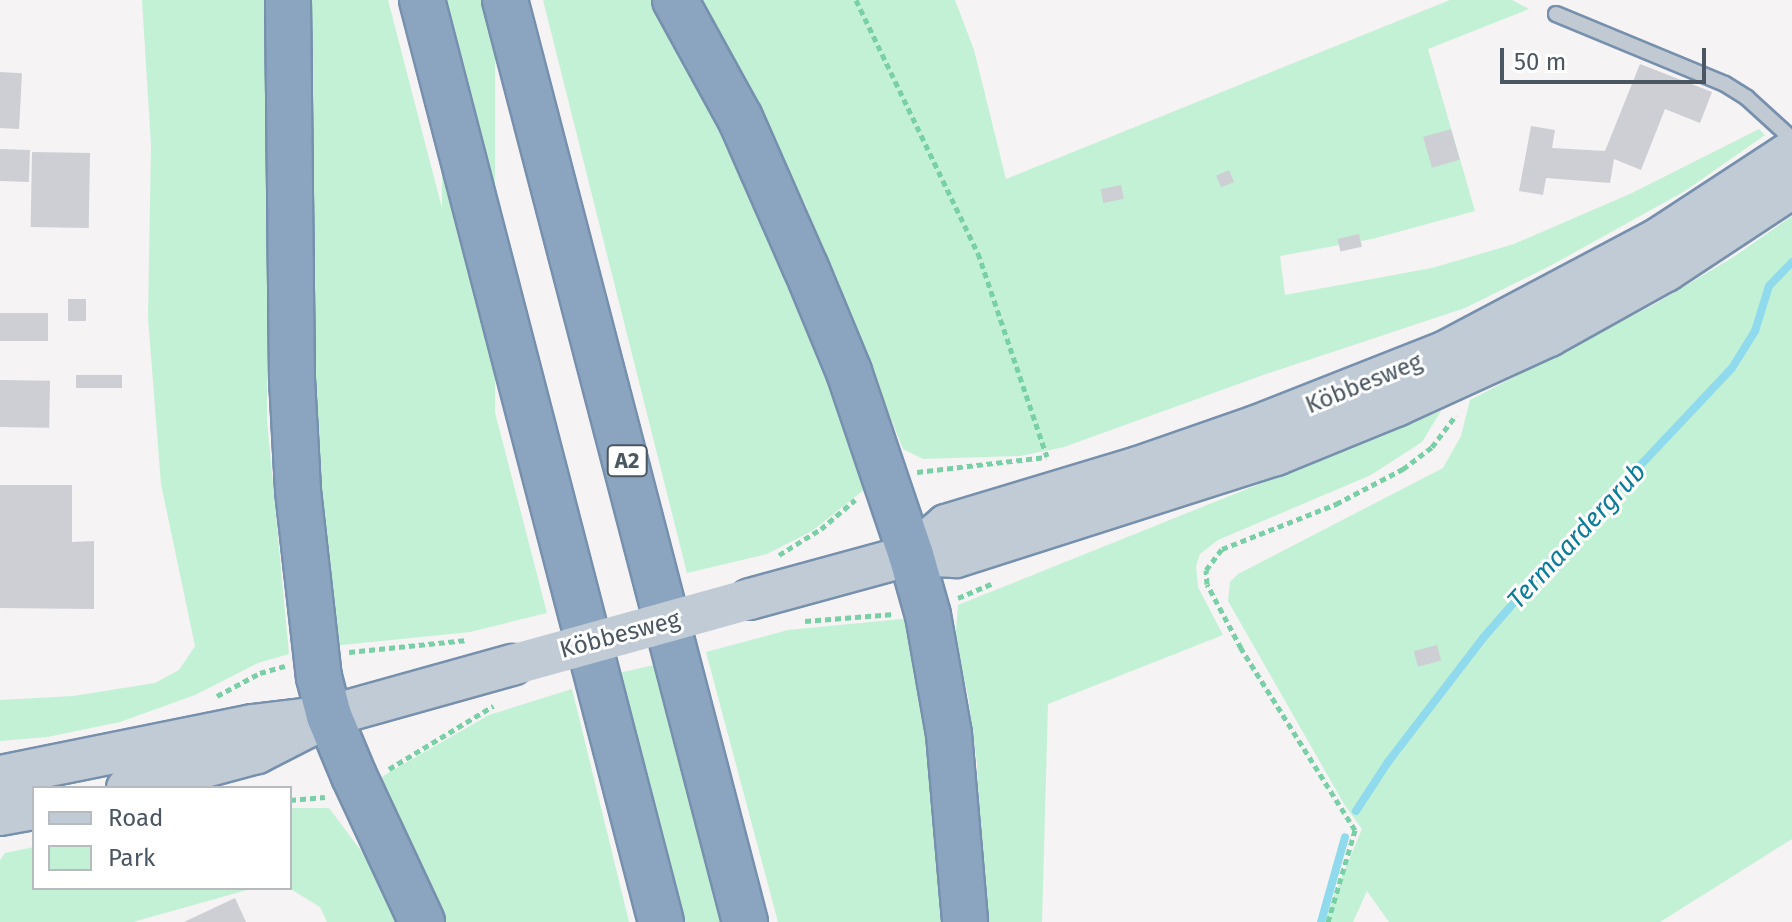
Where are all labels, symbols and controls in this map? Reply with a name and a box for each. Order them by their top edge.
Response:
scale bar [1504,32,1710,82]
text: 50 m [1514,48,1566,76]
street label: Köbbesweg [1301,348,1427,420]
road number: A2 [605,443,649,479]
water label: Termaardergrub [1501,456,1653,616]
street label: Köbbesweg [557,605,683,665]
legend [32,786,292,890]
text: Road [108,804,163,832]
text: Park [108,844,155,872]

